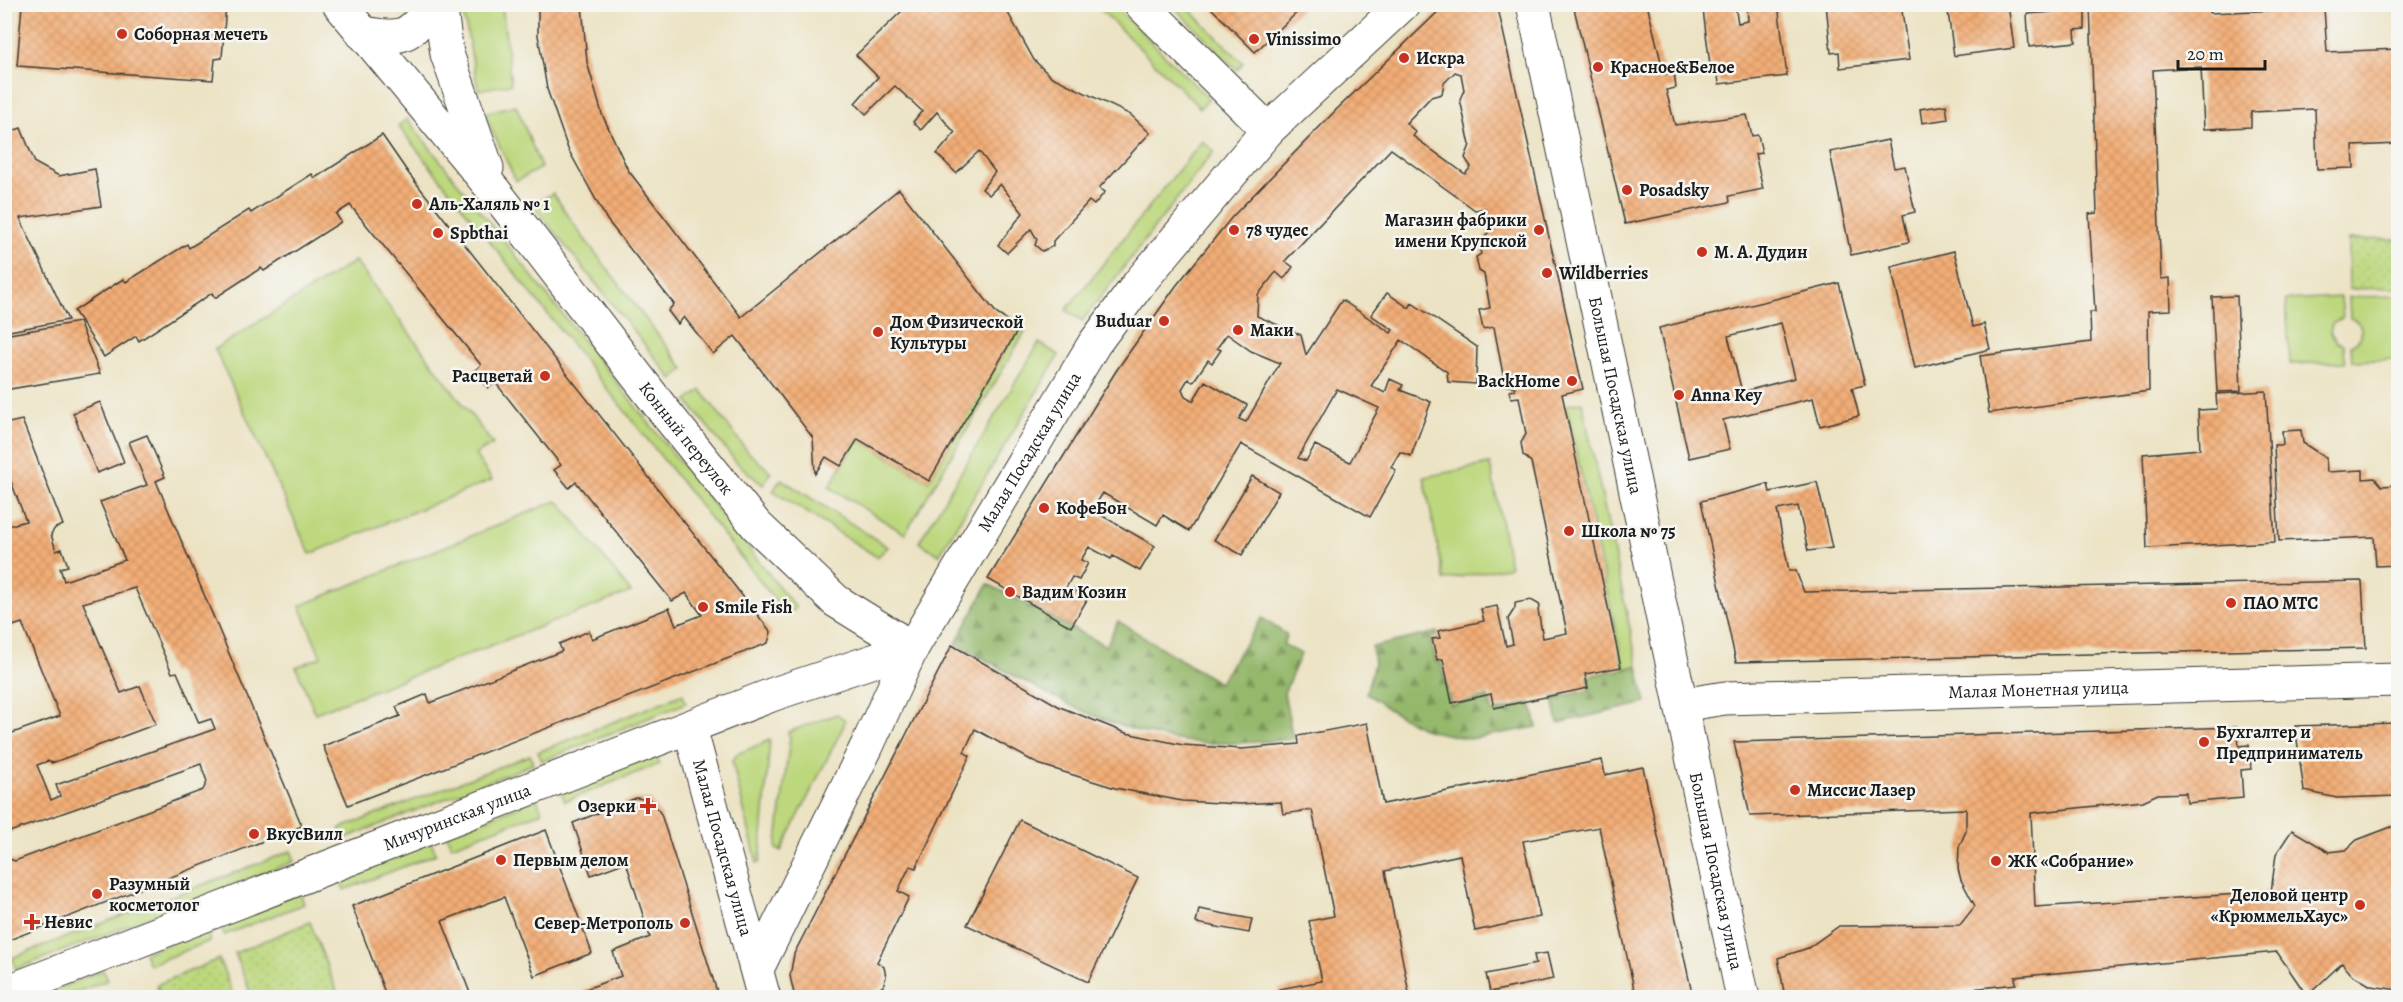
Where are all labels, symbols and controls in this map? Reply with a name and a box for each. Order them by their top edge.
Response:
place label: Соборная мечеть [134,22,269,46]
marker: Соборная мечеть [115,27,129,41]
place label: Vinissimo [1265,27,1341,51]
marker: Vinissimo [1247,32,1261,46]
scale bar [2178,33,2265,71]
text: 20 m [2187,42,2224,66]
place label: Искра [1416,46,1465,70]
marker: Искра [1397,51,1411,65]
place label: Красное&Белое [1610,55,1735,79]
marker: Красное&Белое [1591,60,1605,74]
place label: Posadsky [1639,178,1709,202]
marker: Posadsky [1620,183,1634,197]
place label: Аль-Халяль № 1 [428,192,550,216]
marker: Аль-Халяль № 1 [410,197,424,211]
place label: Магазин фабрики имени Крупской [1385,208,1527,253]
place label: 78 чудес [1246,218,1309,242]
place label: Spbthai [450,221,508,245]
marker: 78 чудес [1227,223,1241,237]
marker: Магазин фабрики имени Крупской [1532,223,1546,237]
marker: Spbthai [431,226,445,240]
place label: М. А. Дудин [1714,240,1808,264]
marker: М. А. Дудин [1695,245,1709,259]
place label: Wildberries [1558,261,1648,285]
marker: Wildberries [1540,266,1554,280]
street label: Большая Посадская улица [1583,294,1648,497]
place label: Buduar [1095,309,1153,333]
place label: Дом Физической Культуры [890,310,1024,355]
marker: Buduar [1157,314,1171,328]
place label: Маки [1250,318,1294,342]
marker: Маки [1231,323,1245,337]
marker: Дом Физической Культуры [871,325,885,339]
place label: Расцветай [452,364,533,388]
street label: Малая Посадская улица [972,367,1087,536]
marker: Расцветай [538,369,552,383]
place label: BackHome [1477,369,1560,393]
marker: BackHome [1565,374,1579,388]
street label: Конный переулок [633,377,739,500]
place label: Anna Key [1690,383,1762,407]
marker: Anna Key [1672,388,1686,402]
place label: КофеБон [1056,496,1127,520]
marker: КофеБон [1037,501,1051,515]
place label: Школа № 75 [1581,519,1676,543]
marker: Школа № 75 [1562,524,1576,538]
place label: Вадим Козин [1022,580,1127,604]
marker: Вадим Козин [1003,585,1017,599]
place label: ПАО МТС [2243,591,2318,615]
place label: Smile Fish [715,595,793,619]
marker: ПАО МТС [2224,596,2238,610]
marker: Smile Fish [696,600,710,614]
street label: Малая Монетная улица [1948,675,2130,704]
place label: Бухгалтер и Предприниматель [2216,720,2364,765]
marker: Бухгалтер и Предприниматель [2197,735,2211,749]
street label: Малая Посадская улица [687,756,759,939]
street label: Большая Посадская улица [1684,770,1749,973]
street label: Мичуринская улица [380,777,535,857]
place label: Миссис Лазер [1807,778,1916,802]
marker: Миссис Лазер [1788,783,1802,797]
place label: Озерки [578,794,636,818]
marker: Озерки [641,799,655,813]
place label: ВкусВилл [266,822,343,846]
marker: ВкусВилл [247,827,261,841]
place label: Первым делом [513,848,629,872]
place label: ЖК «Собрание» [2008,849,2134,873]
marker: Первым делом [494,853,508,867]
marker: ЖК «Собрание» [1989,854,2003,868]
place label: Разумный косметолог [109,872,199,917]
place label: Деловой центр «КрюммельХаус» [2211,883,2348,928]
marker: Разумный косметолог [90,887,104,901]
marker: Деловой центр «КрюммельХаус» [2353,898,2367,912]
place label: Невис [44,910,93,934]
place label: Север-Метрополь [534,911,674,935]
marker: Невис [25,915,39,929]
marker: Север-Метрополь [678,916,692,930]

